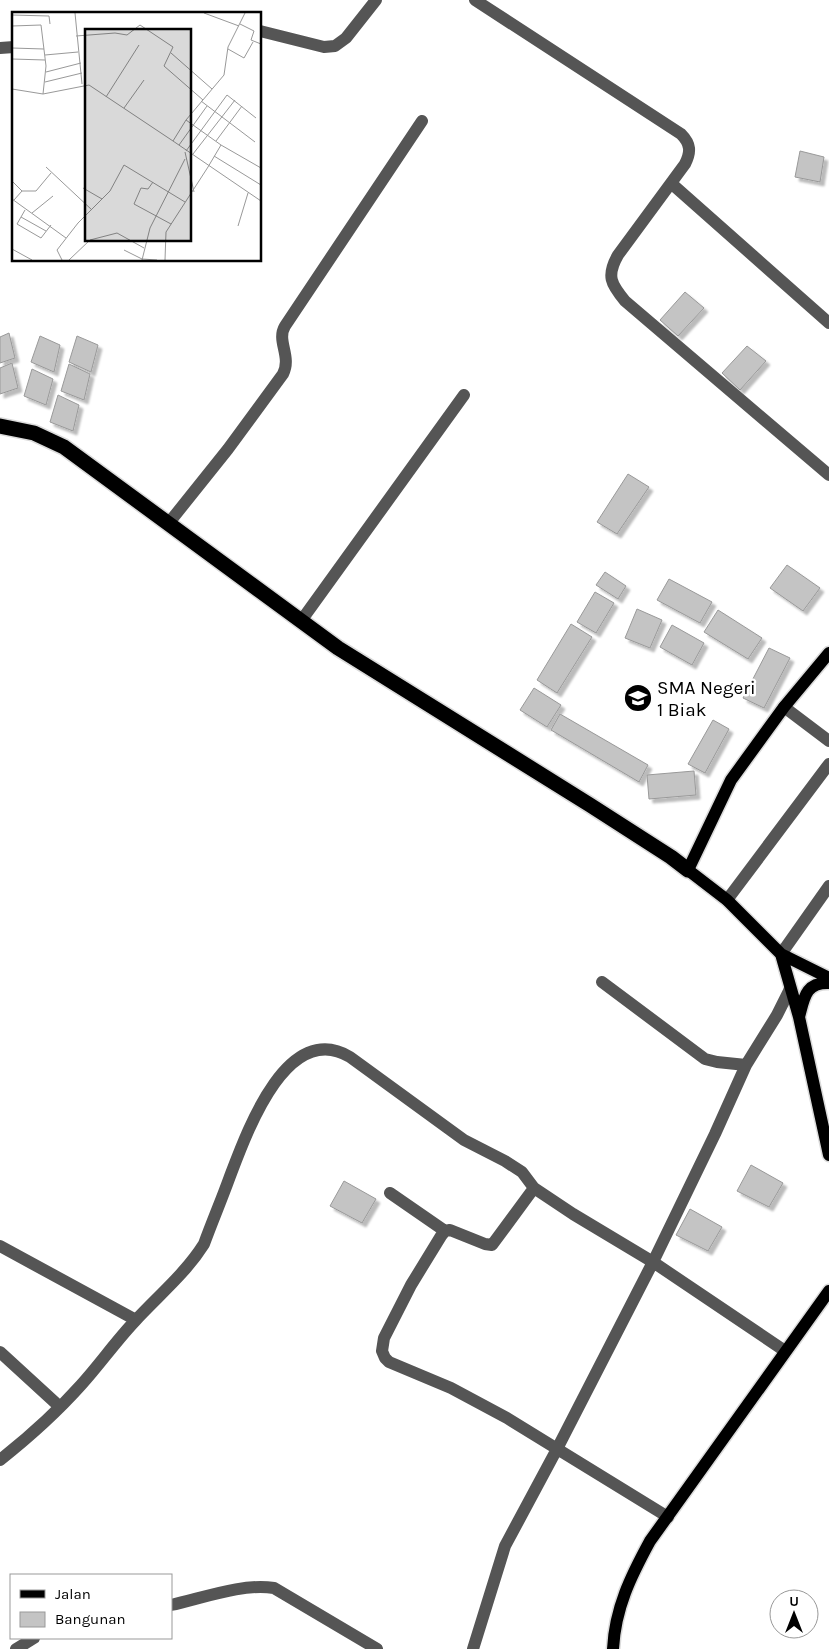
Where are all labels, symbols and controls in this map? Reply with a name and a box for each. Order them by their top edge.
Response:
inset map [12,12,261,261]
place label: SMA Negeri 1 Biak [657,677,756,721]
school or university icon: SMA Negeri 1 Biak [623,683,653,713]
legend [10,1574,172,1639]
text: Jalan [55,1585,91,1603]
north arrow [769,1589,819,1639]
text: U [789,1593,799,1610]
text: Bangunan [55,1610,126,1628]

